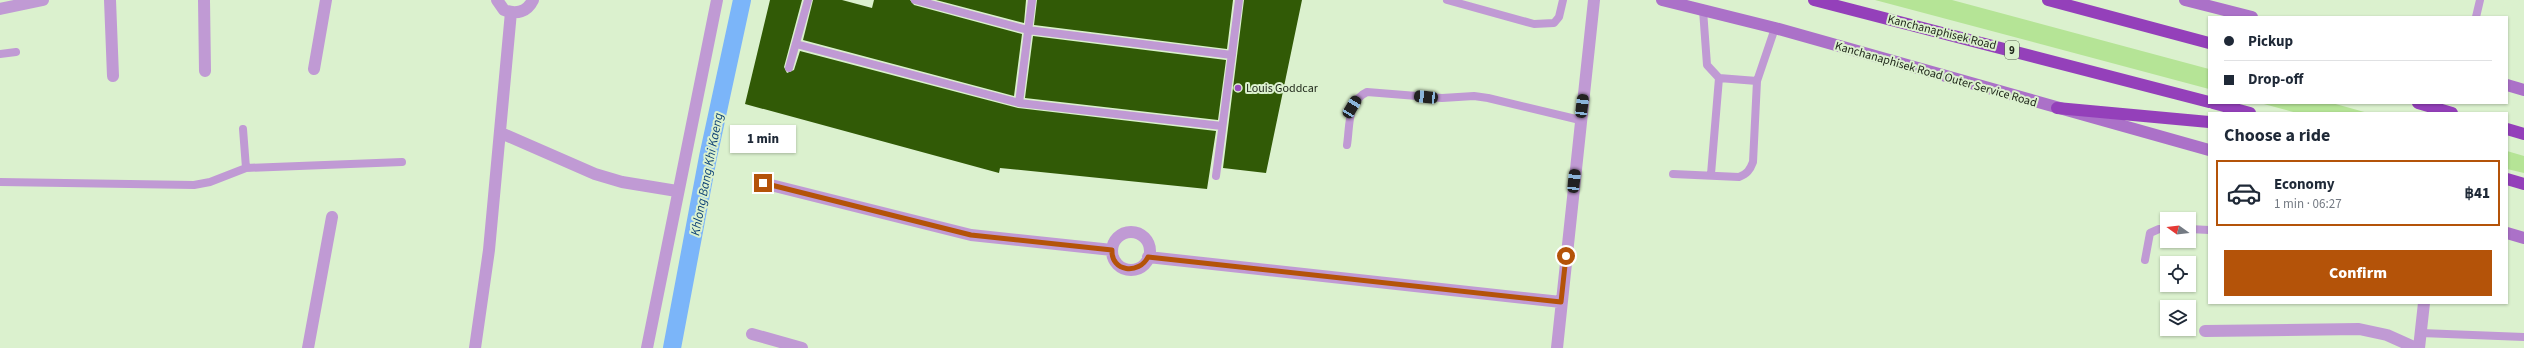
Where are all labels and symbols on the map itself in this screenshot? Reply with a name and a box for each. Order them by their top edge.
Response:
street label: Kanchanaphisek Road [1886,11,1998,54]
street label: Kanchanaphisek Road Outer Service Road [1833,37,2039,112]
road number: 9 [2005,41,2019,59]
place label: Louis Goddcar [1246,80,1319,97]
marker: Louis Goddcar [1233,83,1243,93]
car [1413,90,1439,104]
car [1575,93,1589,119]
car [1341,94,1363,120]
water label: Khlong Bang Khi Kaeng [686,111,728,237]
callout: 1 min [730,125,796,153]
car [1567,168,1581,194]
route end [754,174,772,192]
north arrow [2160,212,2196,248]
route start [1557,247,1575,265]

